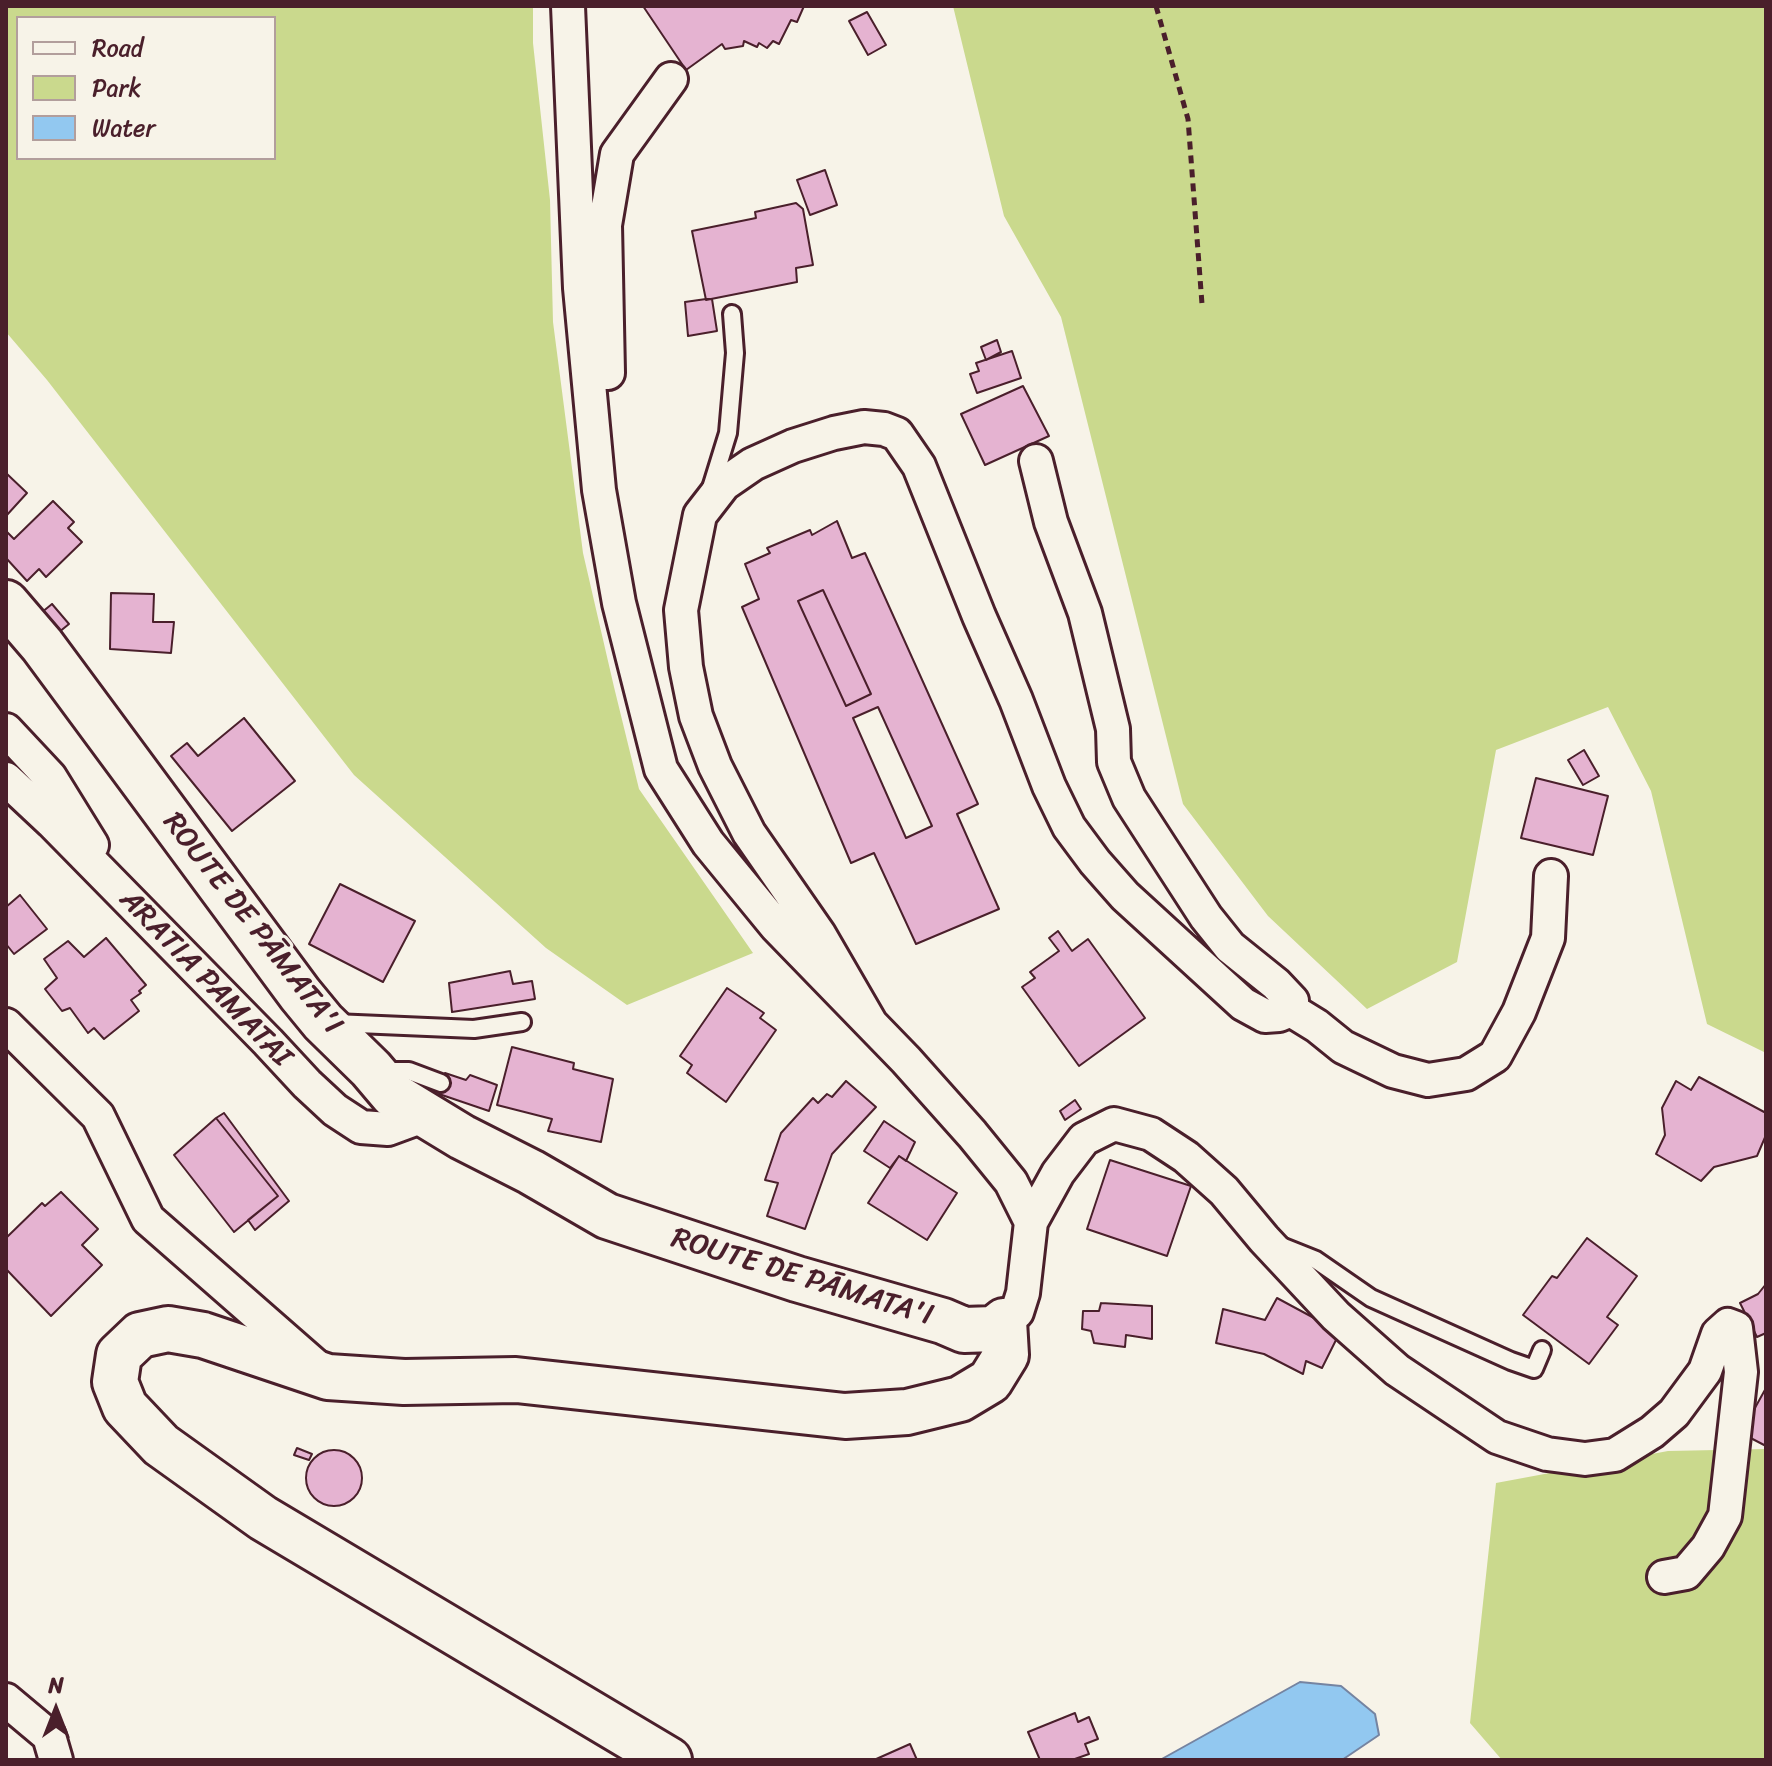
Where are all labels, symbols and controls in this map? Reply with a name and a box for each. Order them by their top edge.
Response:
legend [16,16,276,160]
text: Road [92,27,143,69]
text: Park [92,67,141,109]
text: Water [92,107,155,149]
street label: ROUTE DE PĀMATA'I [154,806,350,1042]
street label: ARATIA PAMATAI [111,883,299,1075]
street label: ROUTE DE PĀMATA'I [667,1221,937,1335]
text: N [48,1666,64,1705]
north arrow [16,1670,96,1750]

